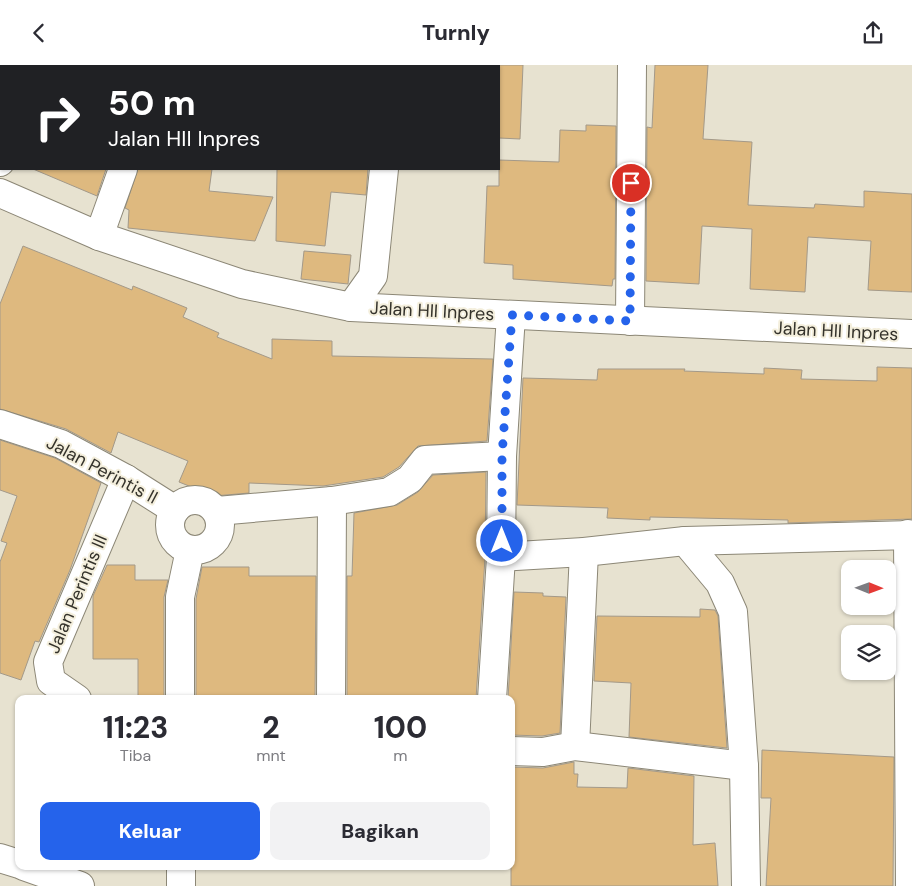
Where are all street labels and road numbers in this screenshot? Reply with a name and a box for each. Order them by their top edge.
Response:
street label: Jalan HII Inpres [369,296,495,326]
street label: Jalan HII Inpres [773,316,899,346]
street label: Jalan Perintis II [42,431,162,509]
street label: Jalan Perintis III [41,531,113,657]

